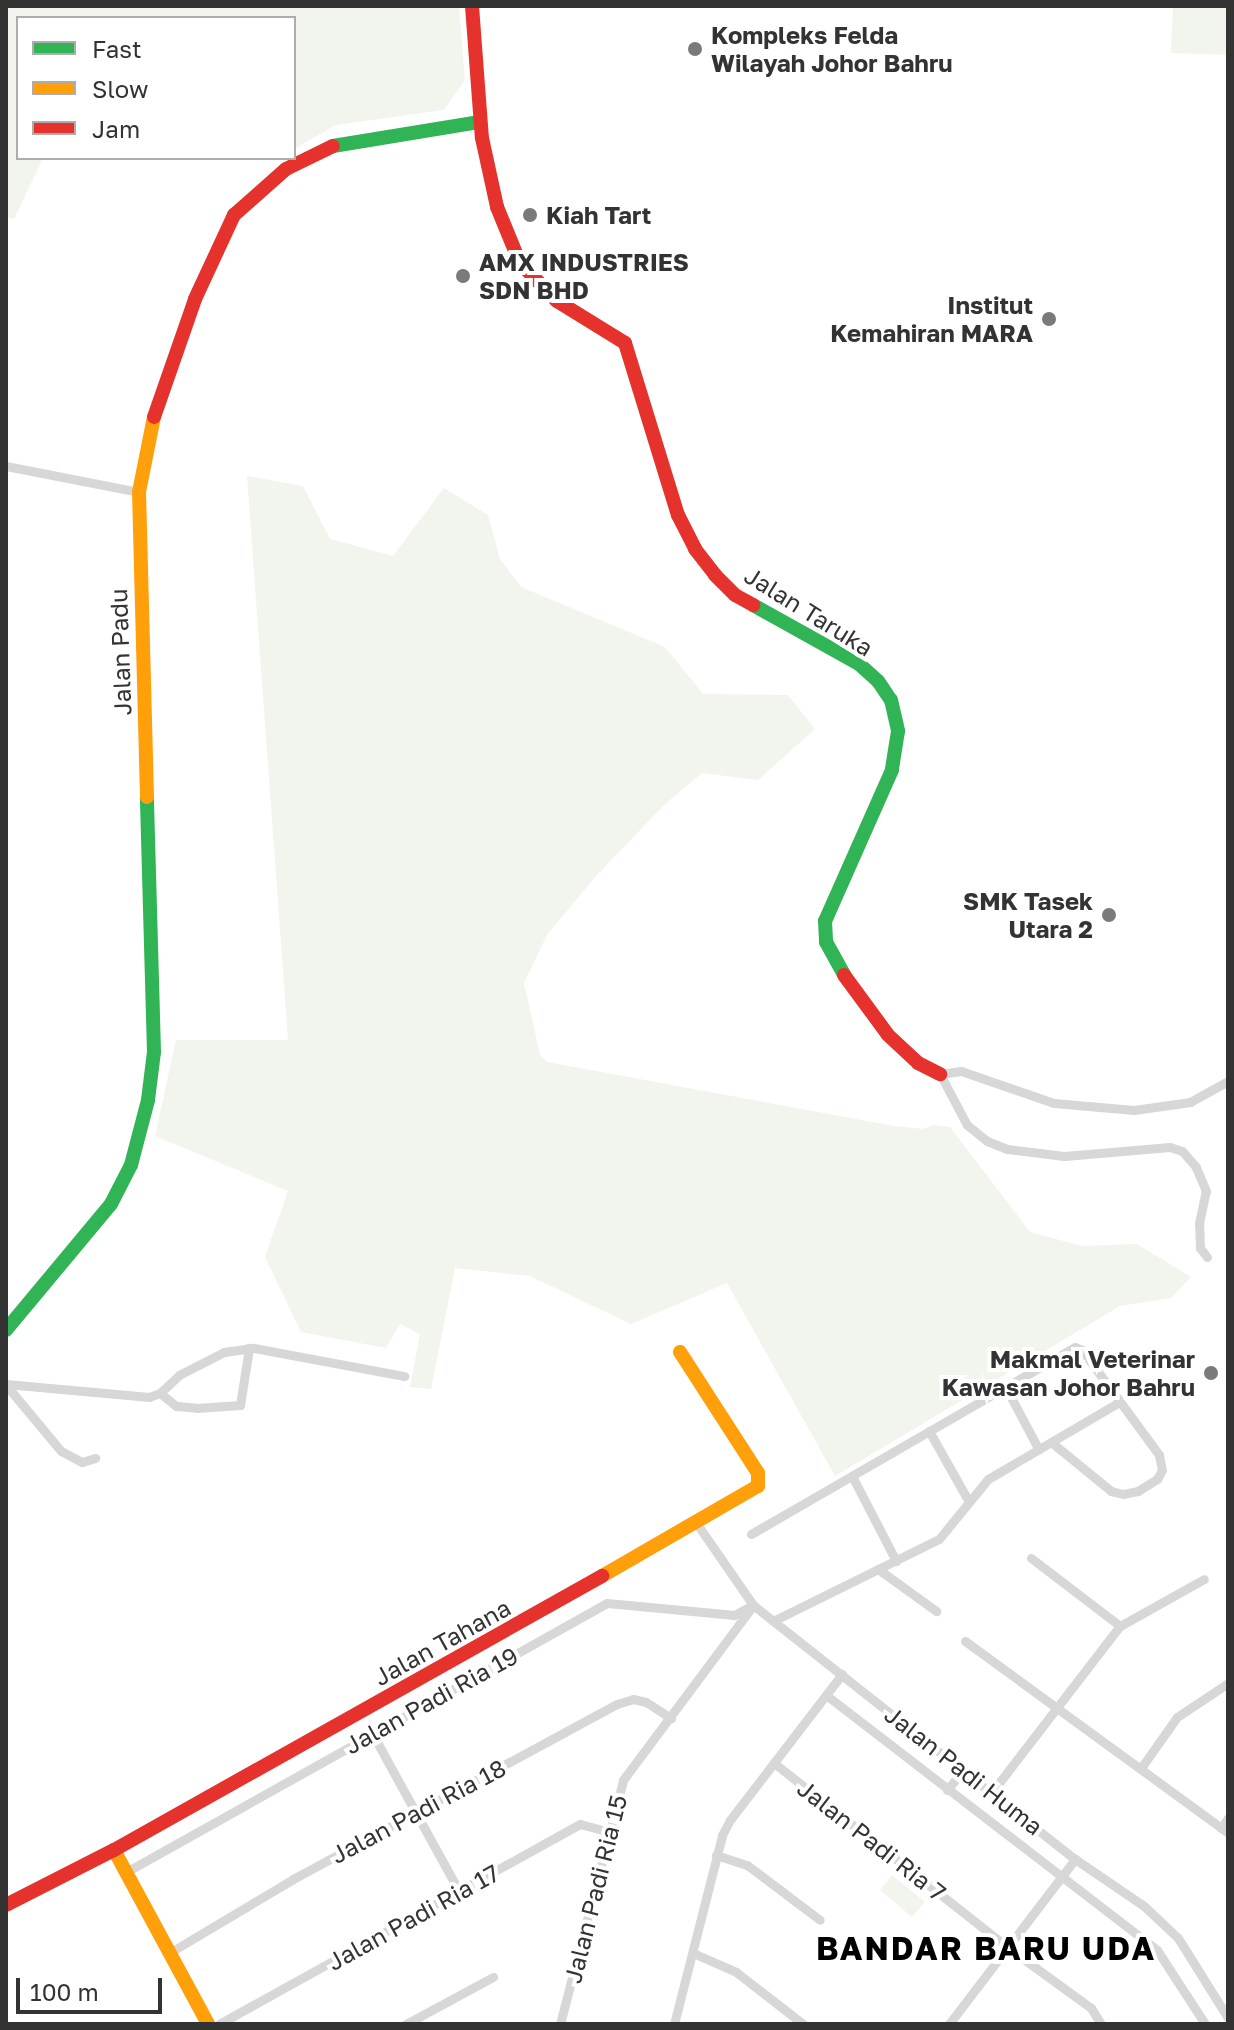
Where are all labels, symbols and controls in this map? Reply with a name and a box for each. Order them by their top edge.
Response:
legend [16,16,296,160]
place label: Kompleks Felda Wilayah Johor Bahru [711,21,953,77]
text: Fast [92,34,142,63]
marker: Kompleks Felda Wilayah Johor Bahru [686,40,704,58]
text: Slow [92,74,148,103]
text: Jam [92,114,140,143]
place label: Kiah Tart [546,201,651,229]
marker: Kiah Tart [521,206,539,224]
place label: AMX INDUSTRIES SDN BHD [479,248,689,304]
marker: AMX INDUSTRIES SDN BHD [454,267,472,285]
place label: Institut Kemahiran MARA [830,291,1033,347]
marker: Institut Kemahiran MARA [1040,310,1058,328]
street label: Jalan Taruka [739,560,879,662]
street label: Jalan Padu [103,588,137,716]
place label: SMK Tasek Utara 2 [963,887,1093,943]
marker: SMK Tasek Utara 2 [1100,906,1118,924]
place label: Makmal Veterinar Kawasan Johor Bahru [942,1345,1195,1401]
marker: Makmal Veterinar Kawasan Johor Bahru [1202,1364,1220,1382]
street label: Jalan Tahana [369,1593,515,1691]
street label: Jalan Padi Ria 19 [339,1640,523,1760]
street label: Jalan Padi Huma [879,1699,1049,1841]
street label: Jalan Padi Ria 18 [326,1753,510,1869]
street label: Jalan Padi Ria 7 [792,1773,952,1907]
street label: Jalan Padi Ria 15 [558,1792,632,1986]
street label: Jalan Padi Ria 17 [322,1858,504,1976]
district label: BANDAR BARU UDA [816,1929,1156,1967]
scale bar [20,1962,166,2012]
text: 100 m [30,1977,99,2006]

